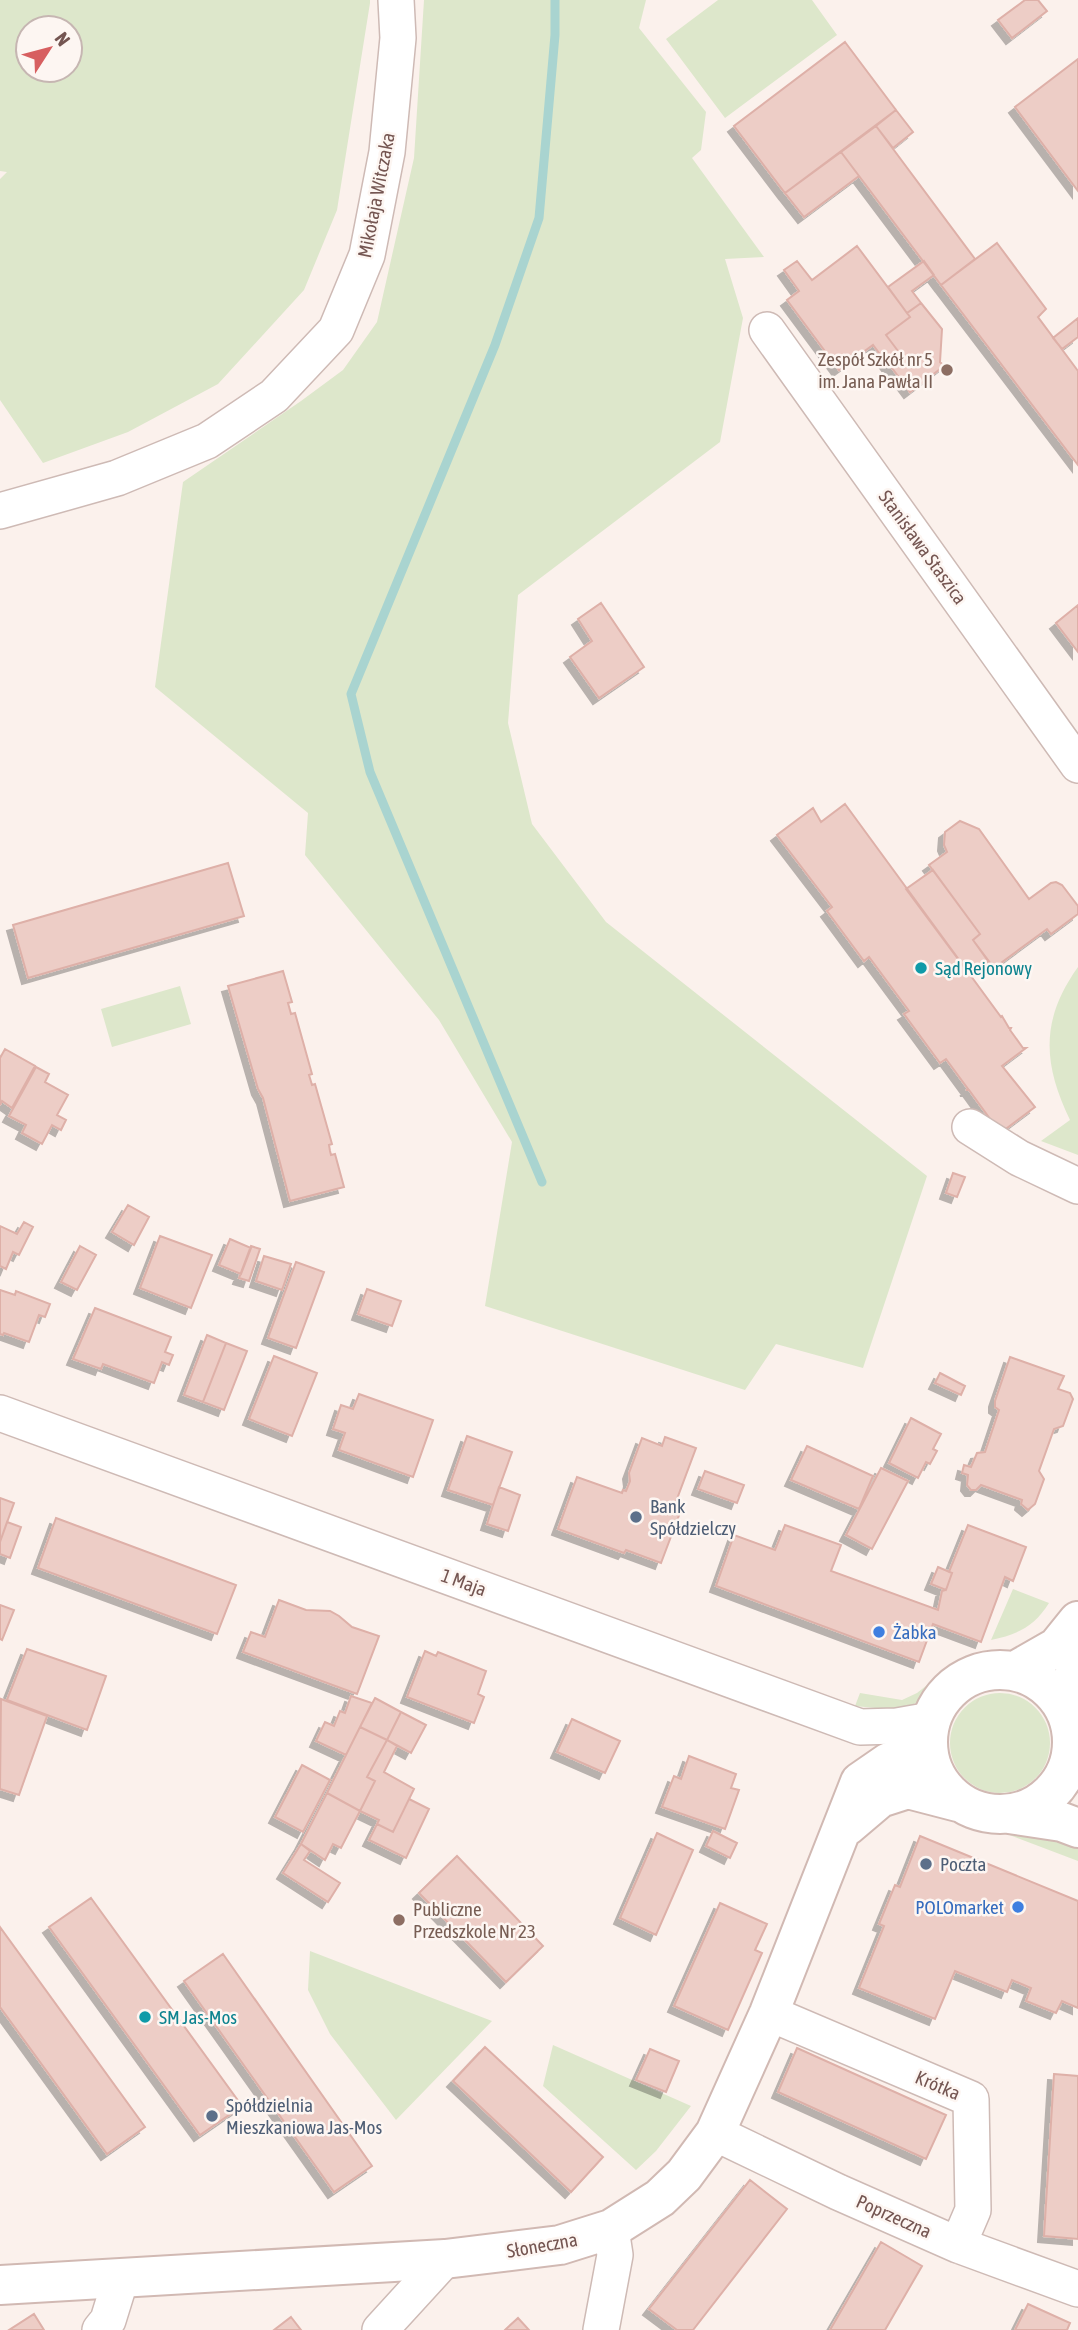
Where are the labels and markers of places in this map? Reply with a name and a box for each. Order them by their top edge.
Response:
place label: Zespół Szkół nr 5 im. Jana Pawła II [818,348,933,392]
marker: Zespół Szkół nr 5 im. Jana Pawła II [939,362,955,378]
place label: Sąd Rejonowy [935,957,1032,979]
marker: Sąd Rejonowy [913,960,929,976]
place label: Bank Spółdzielczy [650,1495,736,1539]
marker: Bank Spółdzielczy [628,1509,644,1525]
place label: Żabka [893,1621,937,1643]
marker: Żabka [871,1624,887,1640]
place label: Poczta [940,1853,986,1875]
marker: Poczta [918,1856,934,1872]
place label: POLOmarket [915,1896,1004,1918]
place label: Publiczne Przedszkole Nr 23 [413,1898,536,1942]
marker: POLOmarket [1010,1899,1026,1915]
marker: Publiczne Przedszkole Nr 23 [391,1912,407,1928]
place label: SM Jas-Mos [159,2006,237,2028]
marker: SM Jas-Mos [137,2009,153,2025]
place label: Spółdzielnia Mieszkaniowa Jas-Mos [226,2094,382,2138]
marker: Spółdzielnia Mieszkaniowa Jas-Mos [204,2108,220,2124]

